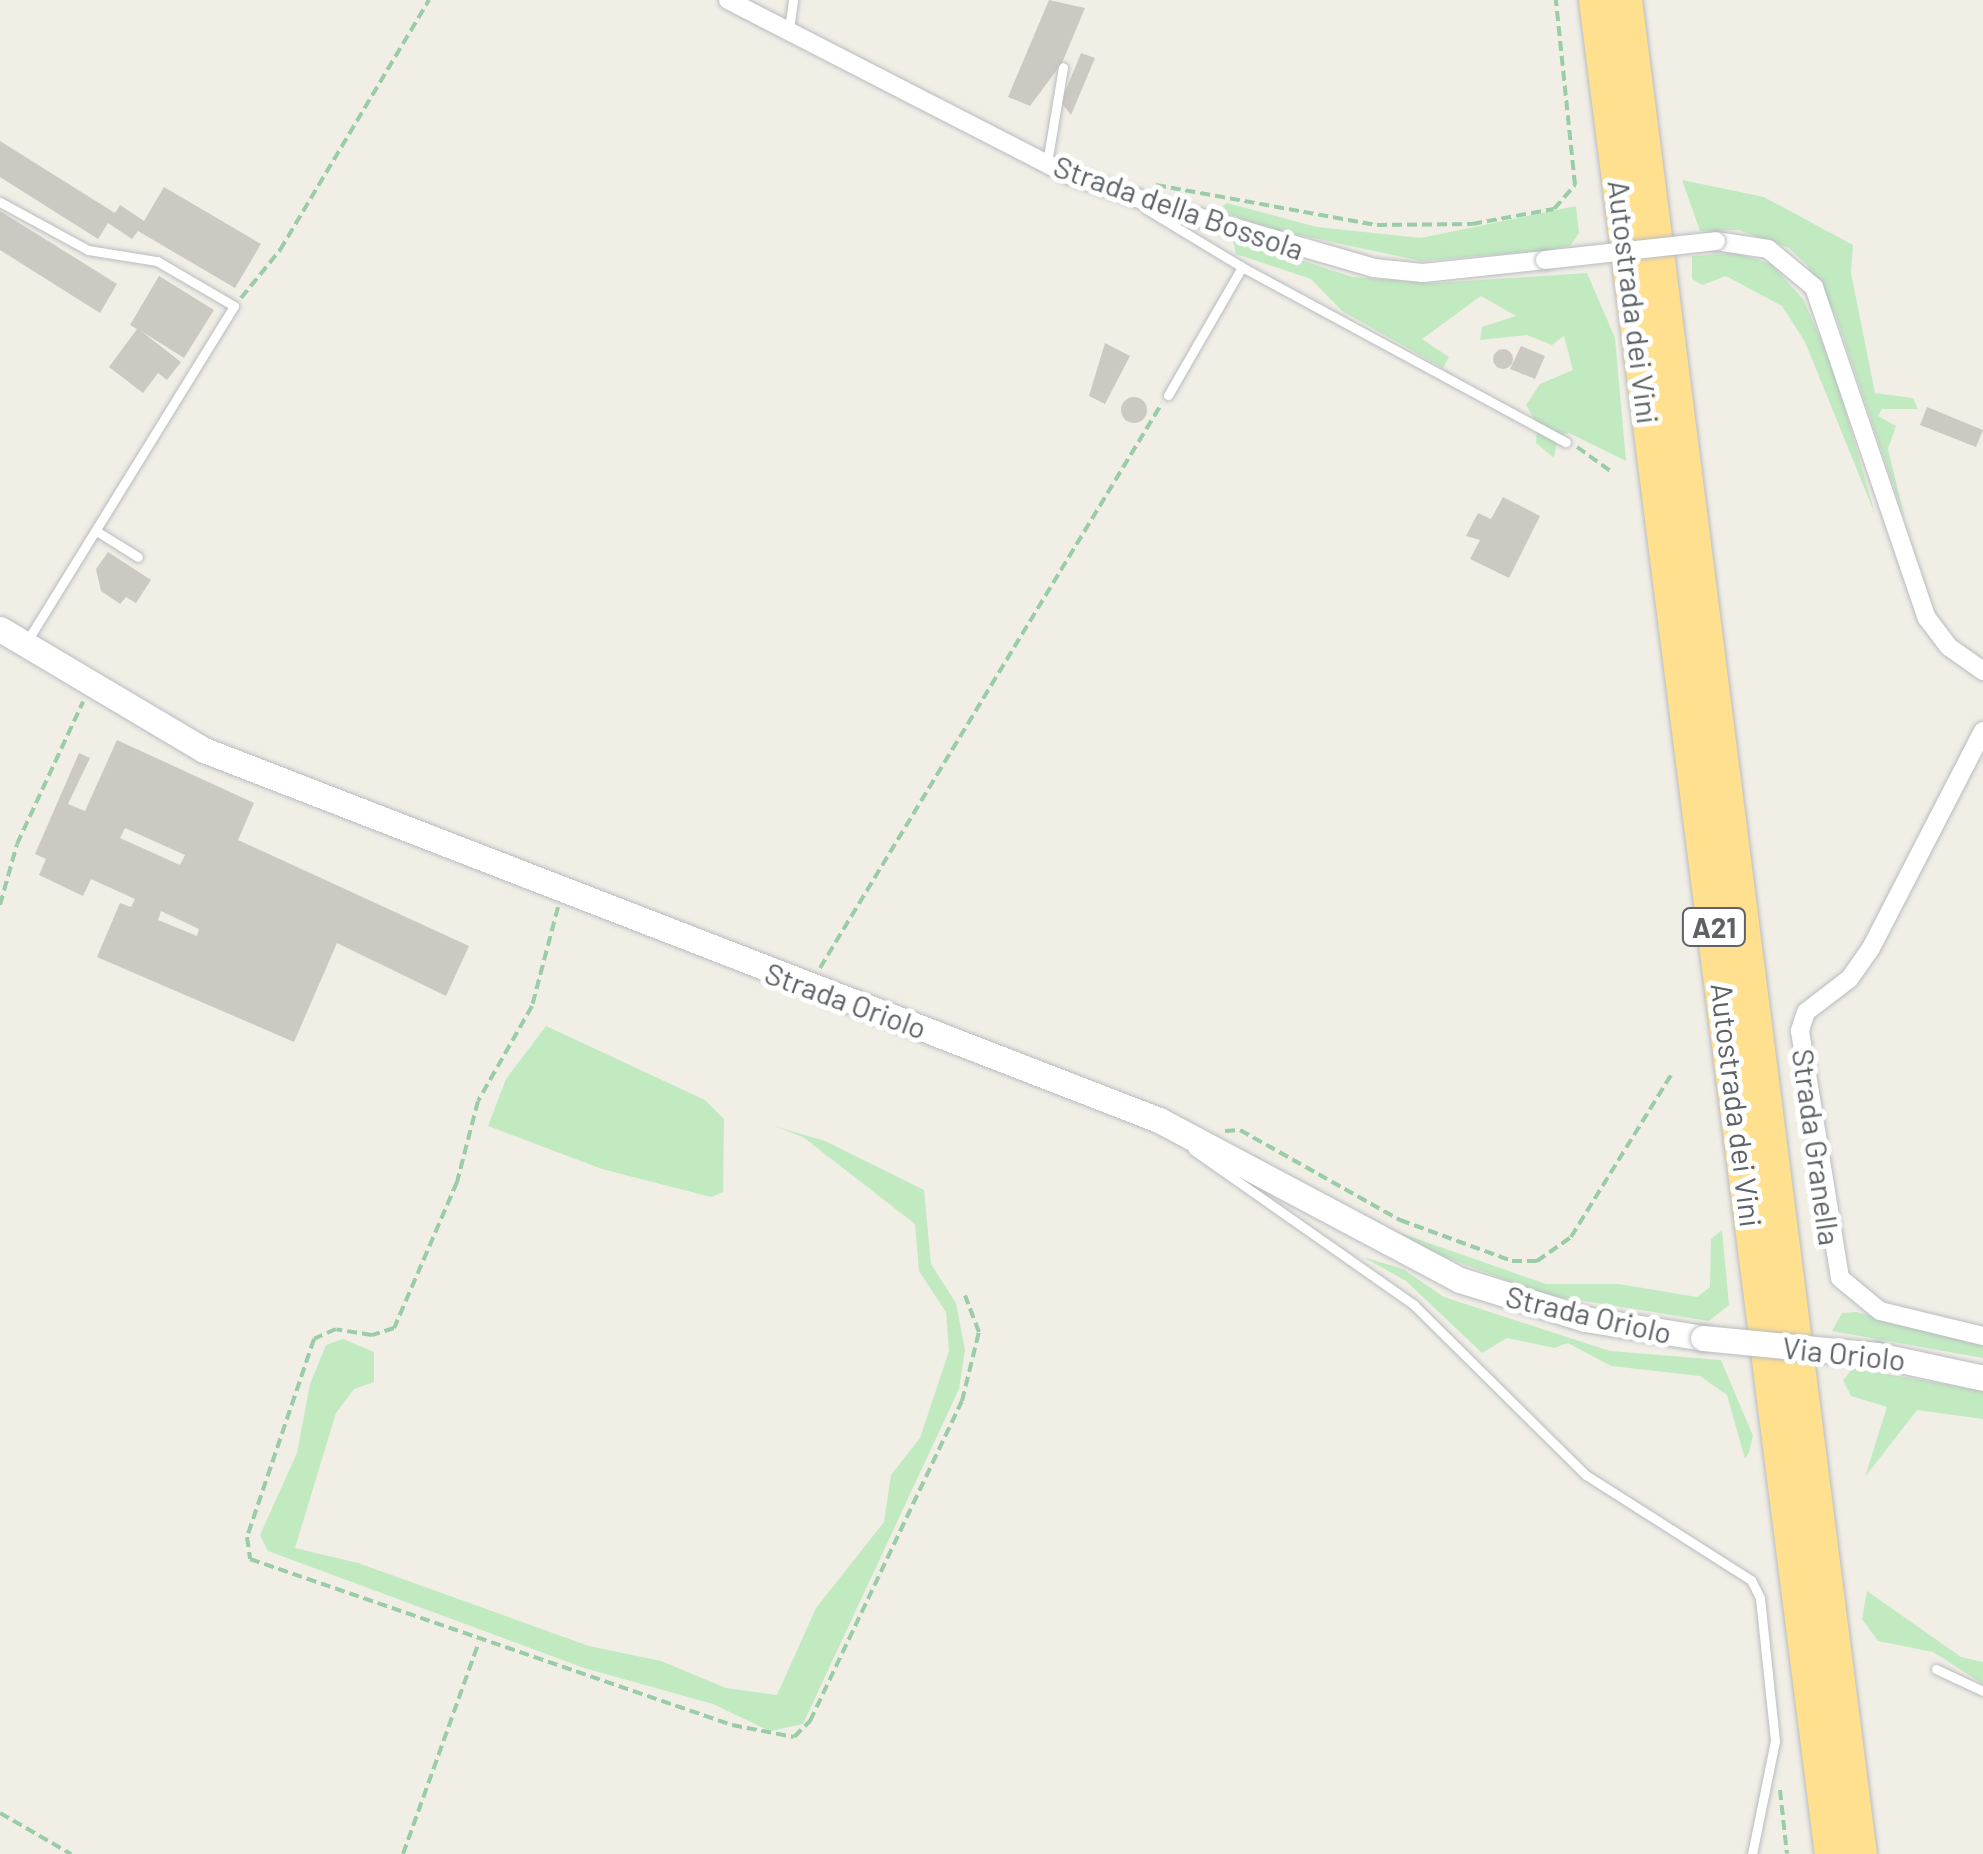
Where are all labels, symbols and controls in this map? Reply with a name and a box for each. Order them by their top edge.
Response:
street label: Strada della Bossola [1049,147,1309,267]
street label: Autostrada dei Vini [1601,178,1667,426]
road number: A21 [1682,904,1746,950]
street label: Strada Oriolo [760,954,932,1046]
street label: Autostrada dei Vini [1704,981,1770,1229]
street label: Strada Granella [1785,1046,1849,1248]
street label: Strada Oriolo [1503,1277,1675,1351]
street label: Via Oriolo [1781,1329,1907,1377]

